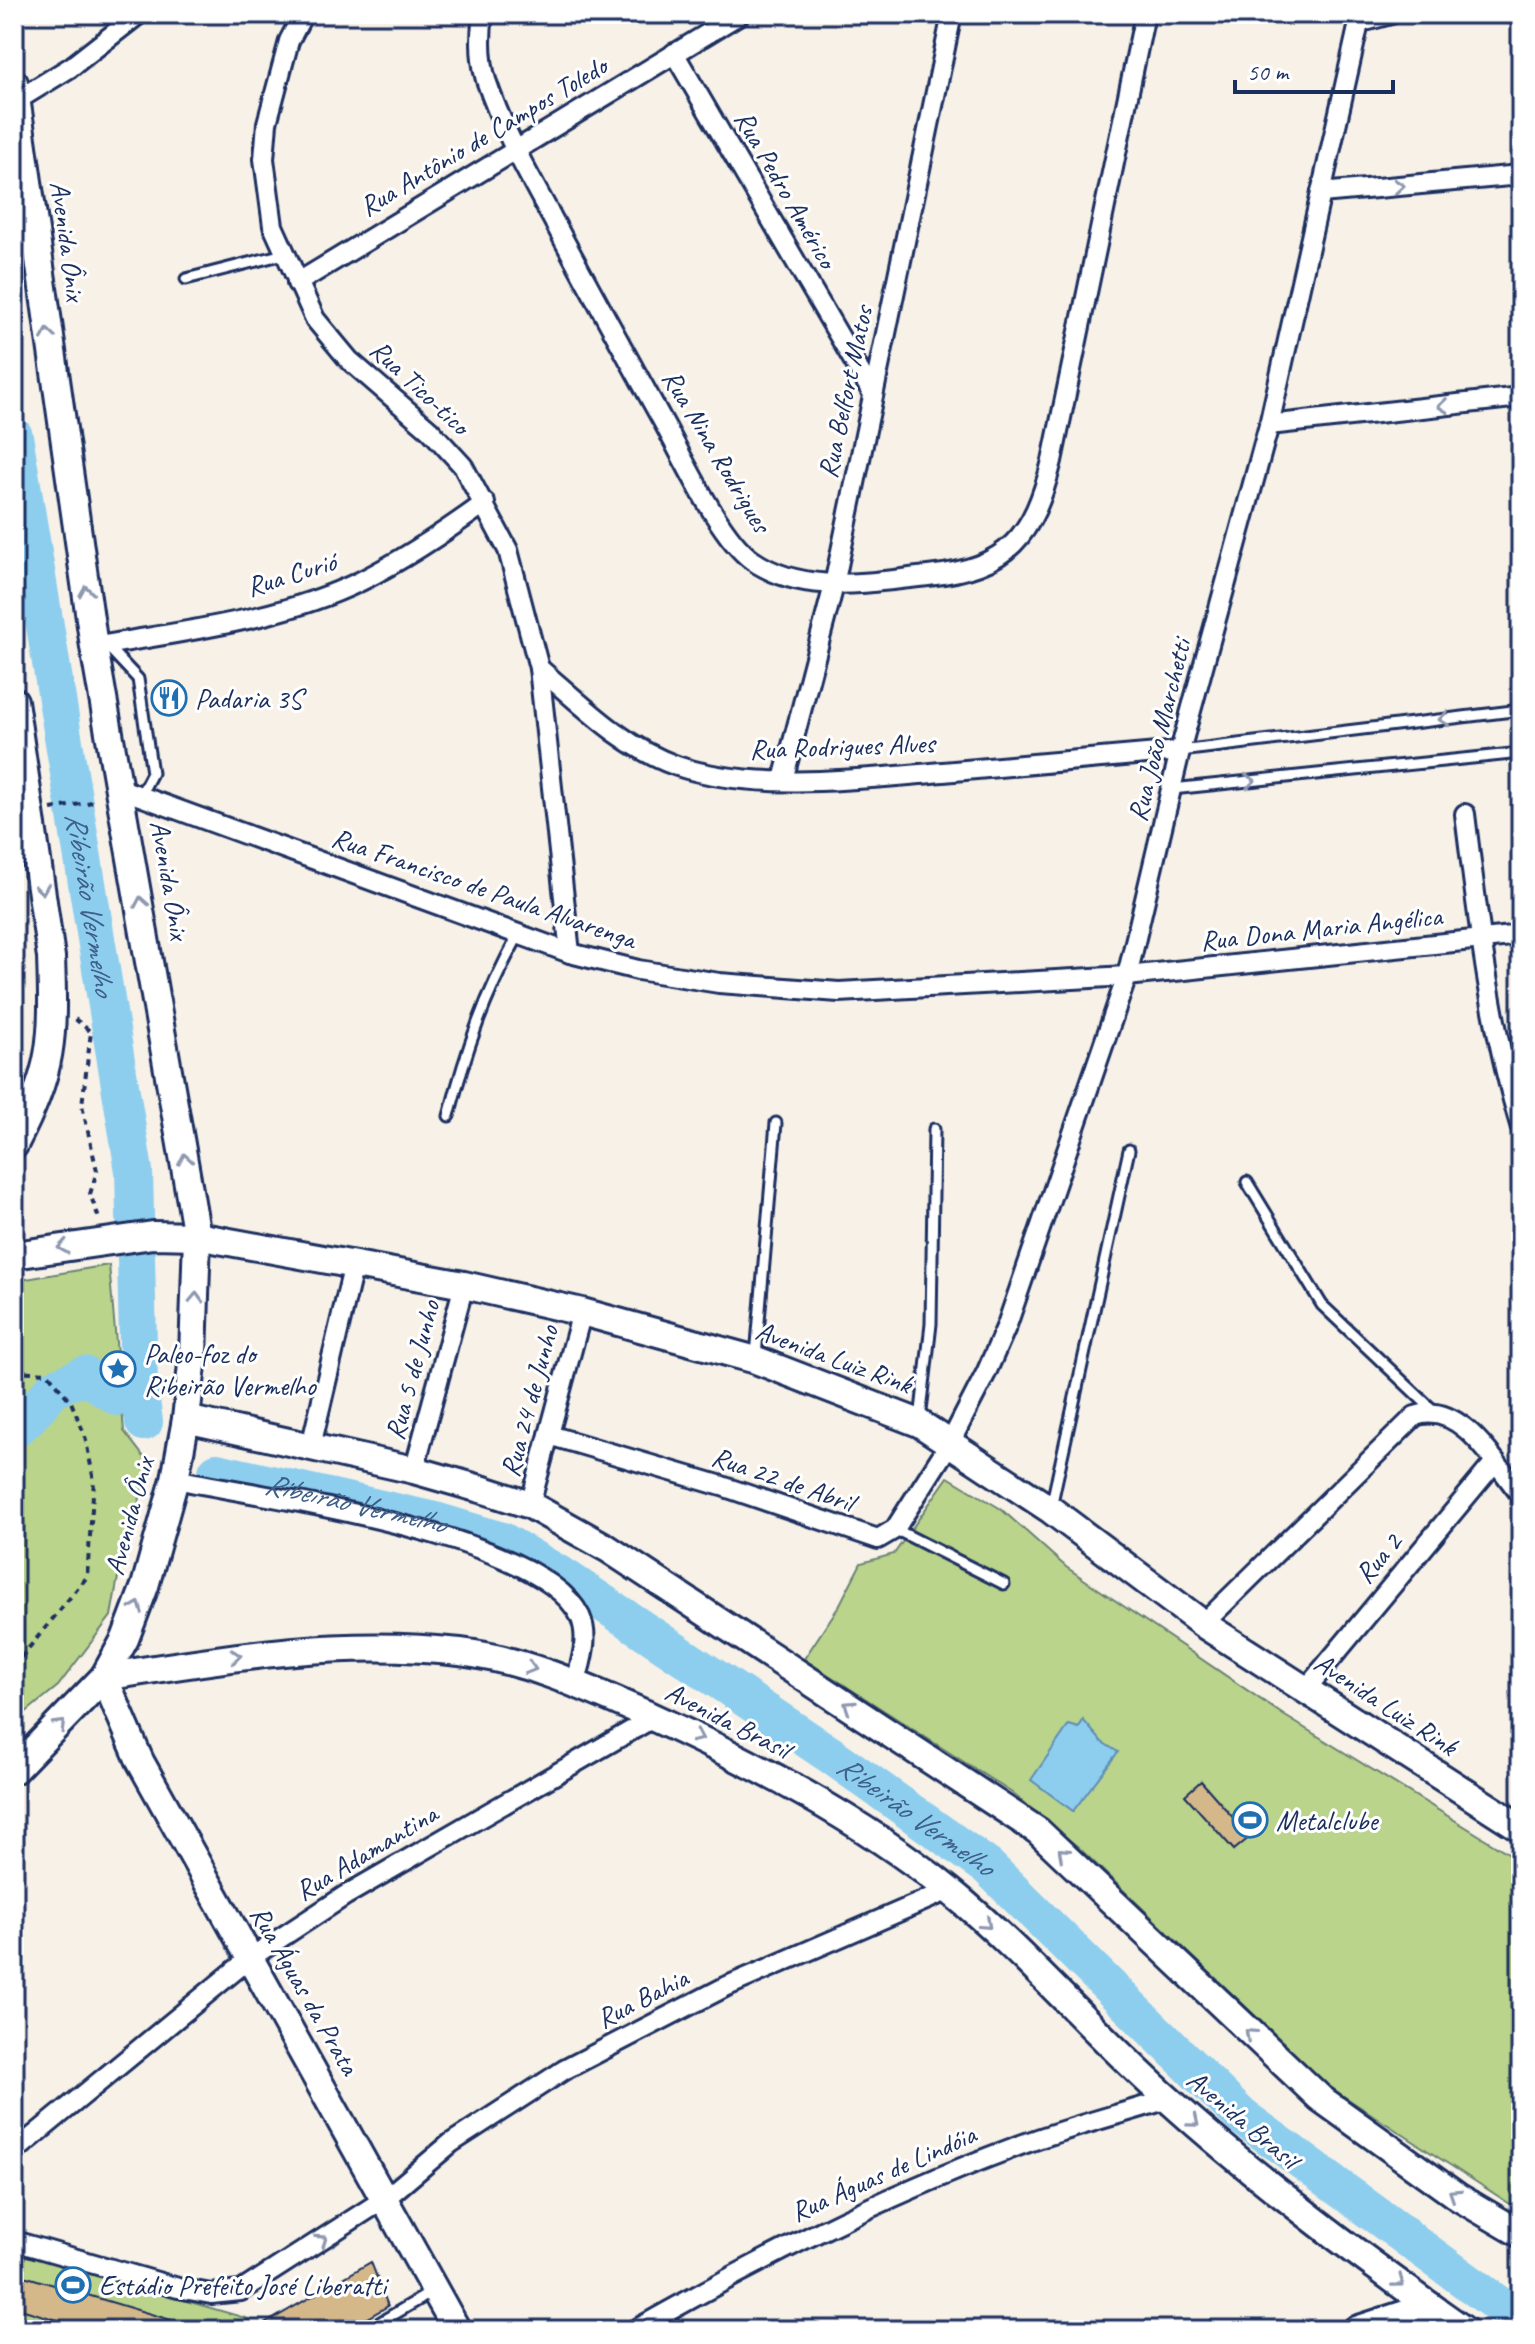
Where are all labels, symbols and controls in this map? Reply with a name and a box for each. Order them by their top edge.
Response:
scale bar [1235,44,1393,94]
street label: Rua Antônio de Campos Toledo [353,47,616,224]
text: 50 m [1247,57,1290,87]
street label: Rua Pedro Américo [727,104,847,277]
one-way arrow [1393,178,1406,195]
street label: Avenida Ônix [42,179,94,306]
street label: Rua Belfort Matos [810,300,881,481]
one-way arrow [40,327,57,341]
street label: Rua Tico-tico [363,332,480,444]
street label: Rua Nina Rodrigues [655,363,781,541]
one-way arrow [1437,397,1450,414]
street label: Rua Curió [242,543,344,604]
one-way arrow [78,584,95,598]
street label: Rua João Marchetti [1119,631,1199,825]
restaurant icon: Padaria 3S [150,679,188,717]
place label: Padaria 3S [195,681,307,716]
one-way arrow [1437,710,1450,727]
street label: Rua Rodrigues Alves [749,725,938,767]
one-way arrow [1244,773,1257,790]
water label: Ribeirão Vermelho [57,810,125,1002]
street label: Avenida Ônix [142,818,198,945]
street label: Rua Francisco de Paula Alvarenga [327,820,643,957]
one-way arrow [33,882,50,896]
one-way arrow [134,896,151,909]
street label: Rua Dona Maria Angélica [1198,898,1445,958]
one-way arrow [177,1152,194,1165]
one-way arrow [56,1238,70,1255]
one-way arrow [187,1291,204,1304]
street label: Rua 5 de Junho [377,1294,448,1444]
street label: Avenida Luiz Rink [751,1313,918,1402]
street label: Rua 24 de Junho [492,1319,567,1481]
place label: Paleo-foz do Ribeirão Vermelho [144,1336,318,1403]
place icon: Paleo-foz do Ribeirão Vermelho [99,1350,137,1388]
street label: Rua 22 de Abril [707,1438,864,1521]
street label: Avenida Ônix [96,1451,162,1579]
water label: Ribeirão Vermelho [262,1464,455,1543]
street label: Rua 2 [1347,1524,1411,1590]
one-way arrow [127,1601,144,1615]
street label: Avenida Luiz Rink [1308,1645,1466,1764]
one-way arrow [229,1648,243,1665]
one-way arrow [524,1659,537,1675]
street label: Avenida Brasil [660,1674,801,1769]
one-way arrow [843,1701,858,1716]
one-way arrow [51,1720,65,1734]
one-way arrow [690,1728,704,1744]
water label: Ribeirão Vermelho [830,1747,1005,1887]
street label: Rua Adamantina [289,1795,446,1908]
sports icon: Metalclube [1231,1801,1269,1839]
place label: Metalclube [1276,1803,1379,1838]
one-way arrow [1058,1848,1073,1863]
street label: Rua Águas da Prata [242,1899,368,2082]
one-way arrow [976,1914,991,1928]
street label: Rua Bahia [590,1959,695,2036]
one-way arrow [1245,2028,1259,2043]
street label: Avenida Brasil [1180,2062,1310,2179]
one-way arrow [1185,2112,1200,2127]
street label: Rua Águas de Lindóia [785,2116,983,2229]
one-way arrow [1449,2189,1463,2204]
one-way arrow [313,2235,327,2250]
sports icon: Estádio Prefeito José Liberatti [54,2266,92,2304]
place label: Estádio Prefeito José Liberatti [99,2268,390,2303]
one-way arrow [1390,2273,1405,2287]

